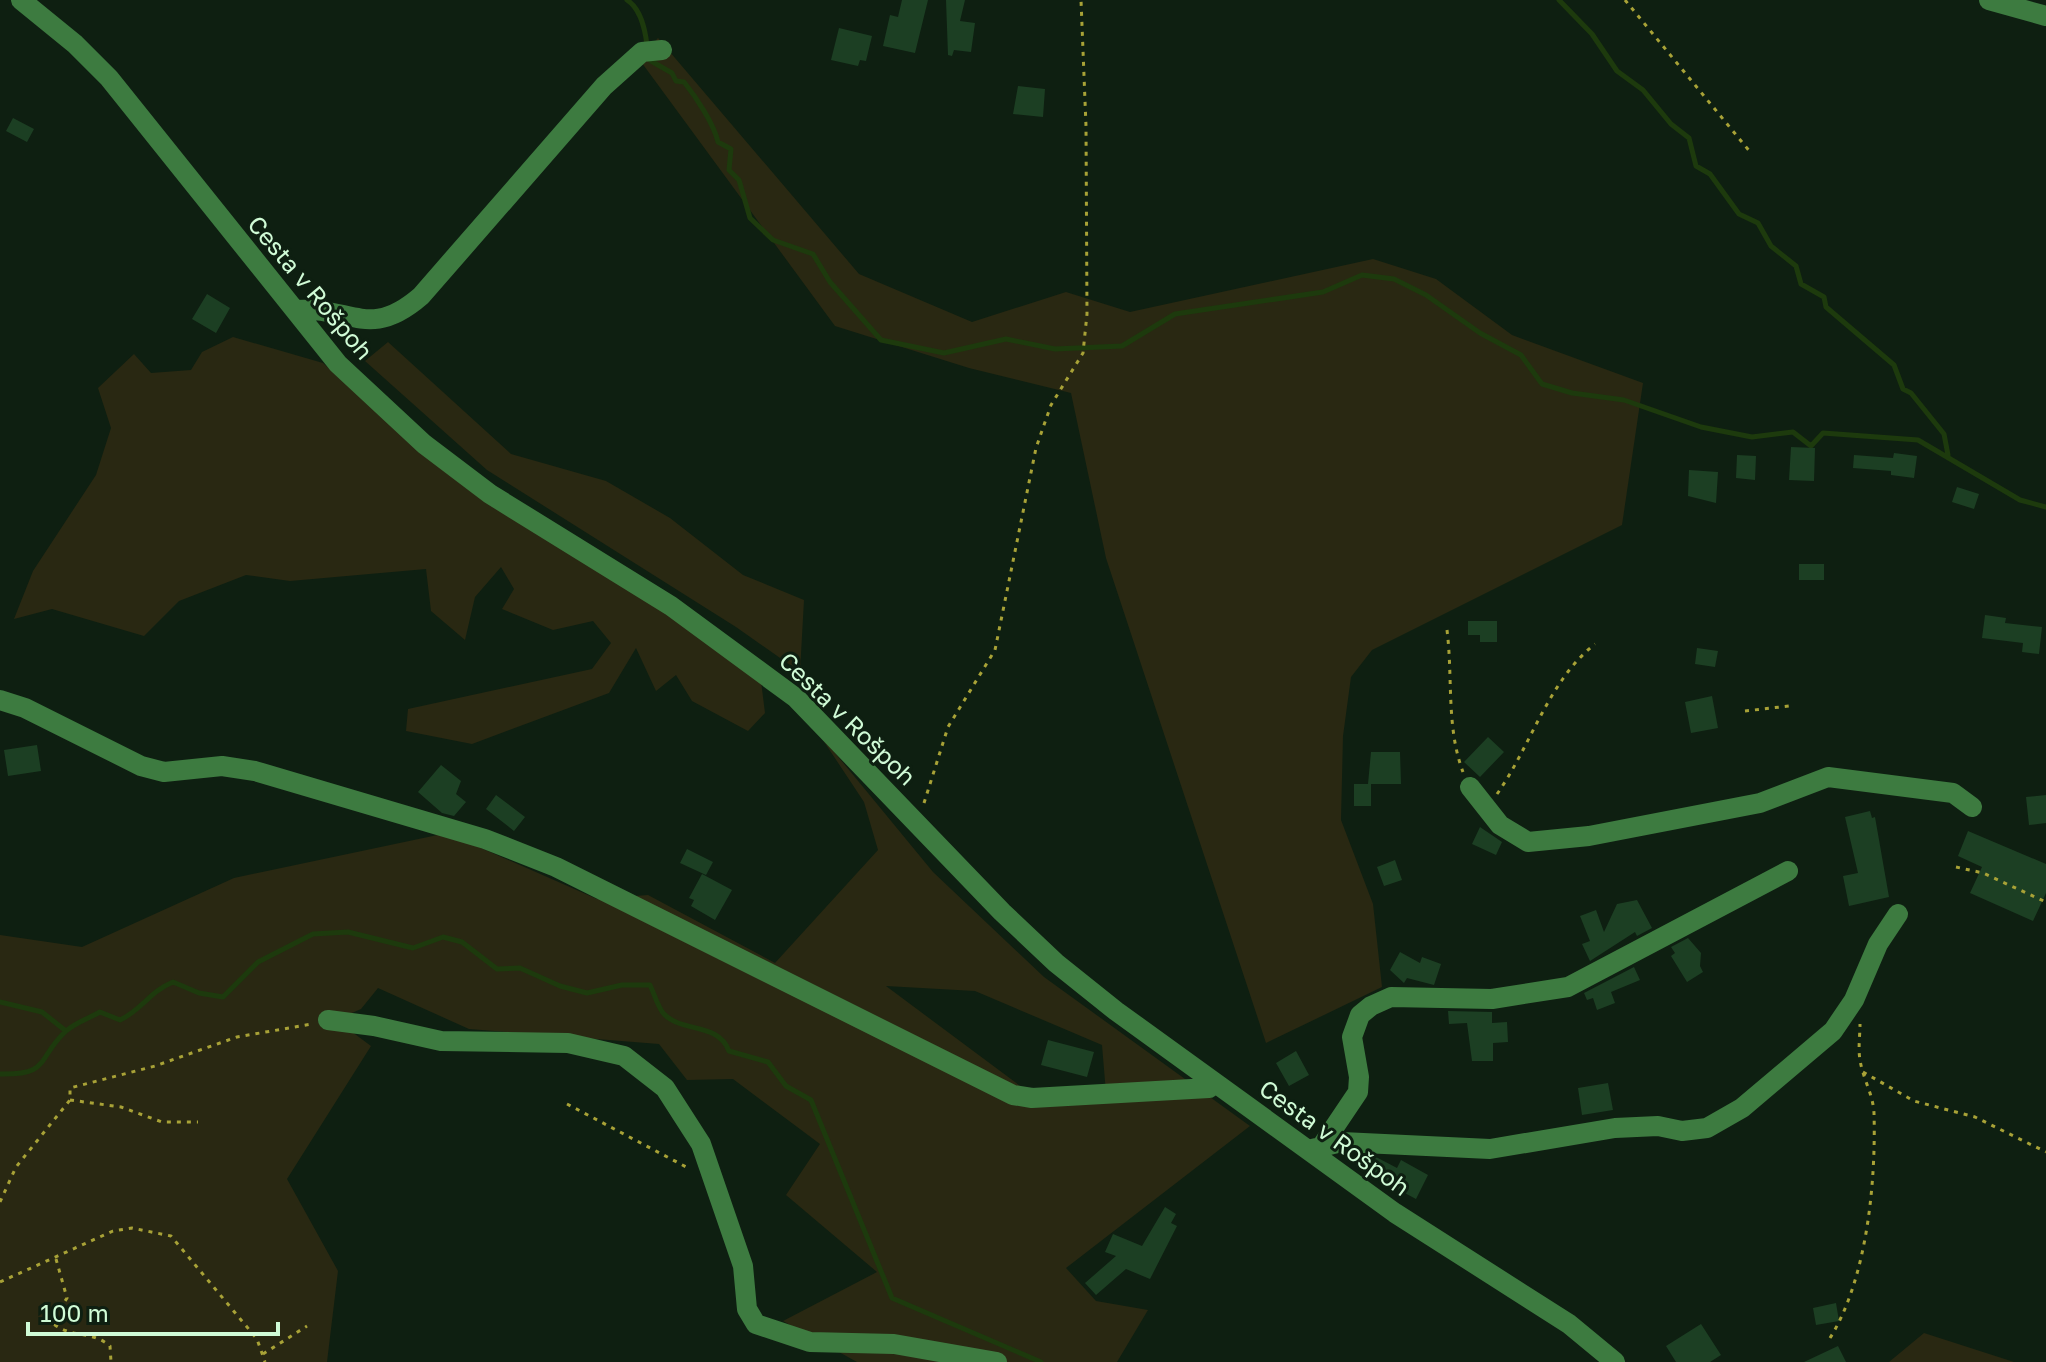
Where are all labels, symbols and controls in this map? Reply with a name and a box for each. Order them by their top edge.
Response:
street label: Cesta v Rošpoh [242,209,380,365]
street label: Cesta v Rošpoh [774,646,922,790]
street label: Cesta v Rošpoh [1254,1073,1416,1201]
scale bar [28,1286,278,1336]
text: 100 m [40,1298,109,1327]

